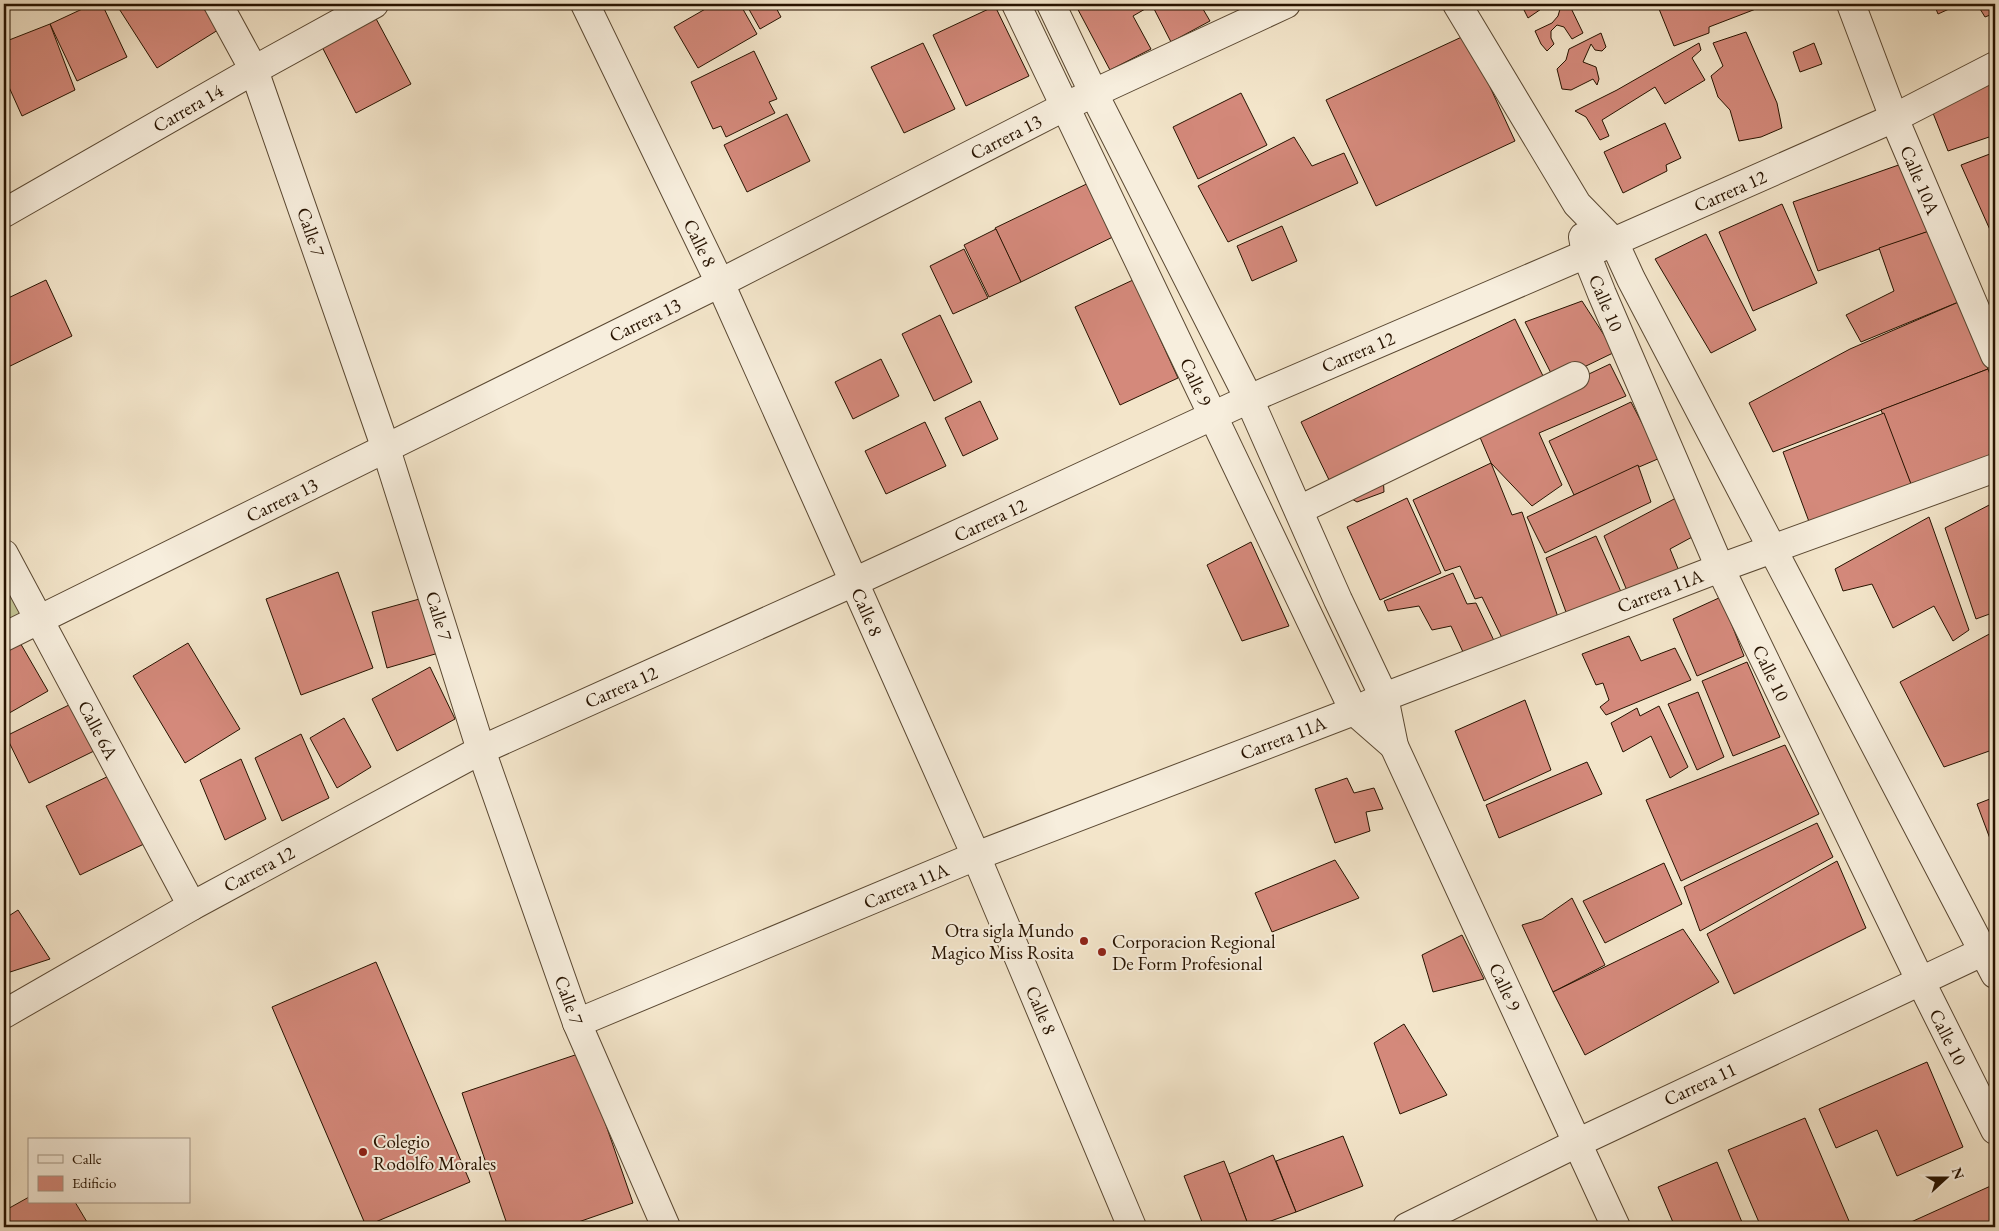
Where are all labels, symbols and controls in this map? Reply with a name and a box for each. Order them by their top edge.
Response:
street label: Carrera 14 [148,77,228,138]
street label: Carrera 13 [966,108,1046,166]
street label: Calle 10A [1894,142,1946,219]
street label: Carrera 12 [1690,164,1770,218]
street label: Calle 7 [291,204,331,261]
street label: Calle 8 [678,215,722,271]
street label: Calle 10 [1583,271,1629,335]
street label: Carrera 13 [605,292,685,348]
street label: Carrera 12 [1318,325,1398,379]
street label: Calle 9 [1174,354,1218,410]
street label: Carrera 13 [242,472,322,528]
street label: Carrera 12 [950,492,1030,548]
street label: Carrera 11A [1613,563,1707,619]
street label: Calle 8 [845,584,889,640]
street label: Calle 7 [420,588,459,645]
street label: Calle 10 [1747,641,1795,705]
street label: Carrera 12 [581,660,661,714]
street label: Calle 6A [72,696,124,765]
street label: Carrera 11A [1236,710,1330,766]
street label: Carrera 12 [219,840,299,898]
street label: Carrera 11A [860,857,953,915]
place label: Otra sigla Mundo Magico Miss Rosita [931,918,1074,965]
place label: Corporacion Regional De Form Profesional [1112,929,1276,976]
marker: Otra sigla Mundo Magico Miss Rosita [1078,935,1090,947]
marker: Corporacion Regional De Form Profesional [1096,946,1108,958]
street label: Calle 9 [1483,959,1527,1015]
street label: Calle 7 [549,972,590,1029]
street label: Calle 8 [1020,982,1062,1038]
street label: Calle 10 [1923,1005,1973,1069]
street label: Carrera 11 [1660,1056,1740,1112]
place label: Colegio Rodolfo Morales [373,1129,496,1176]
legend [28,1138,190,1204]
marker: Colegio Rodolfo Morales [357,1146,369,1158]
text: Calle [72,1149,102,1168]
north arrow [1922,1154,1972,1204]
text: N [1948,1165,1969,1182]
text: Edificio [72,1173,116,1192]

